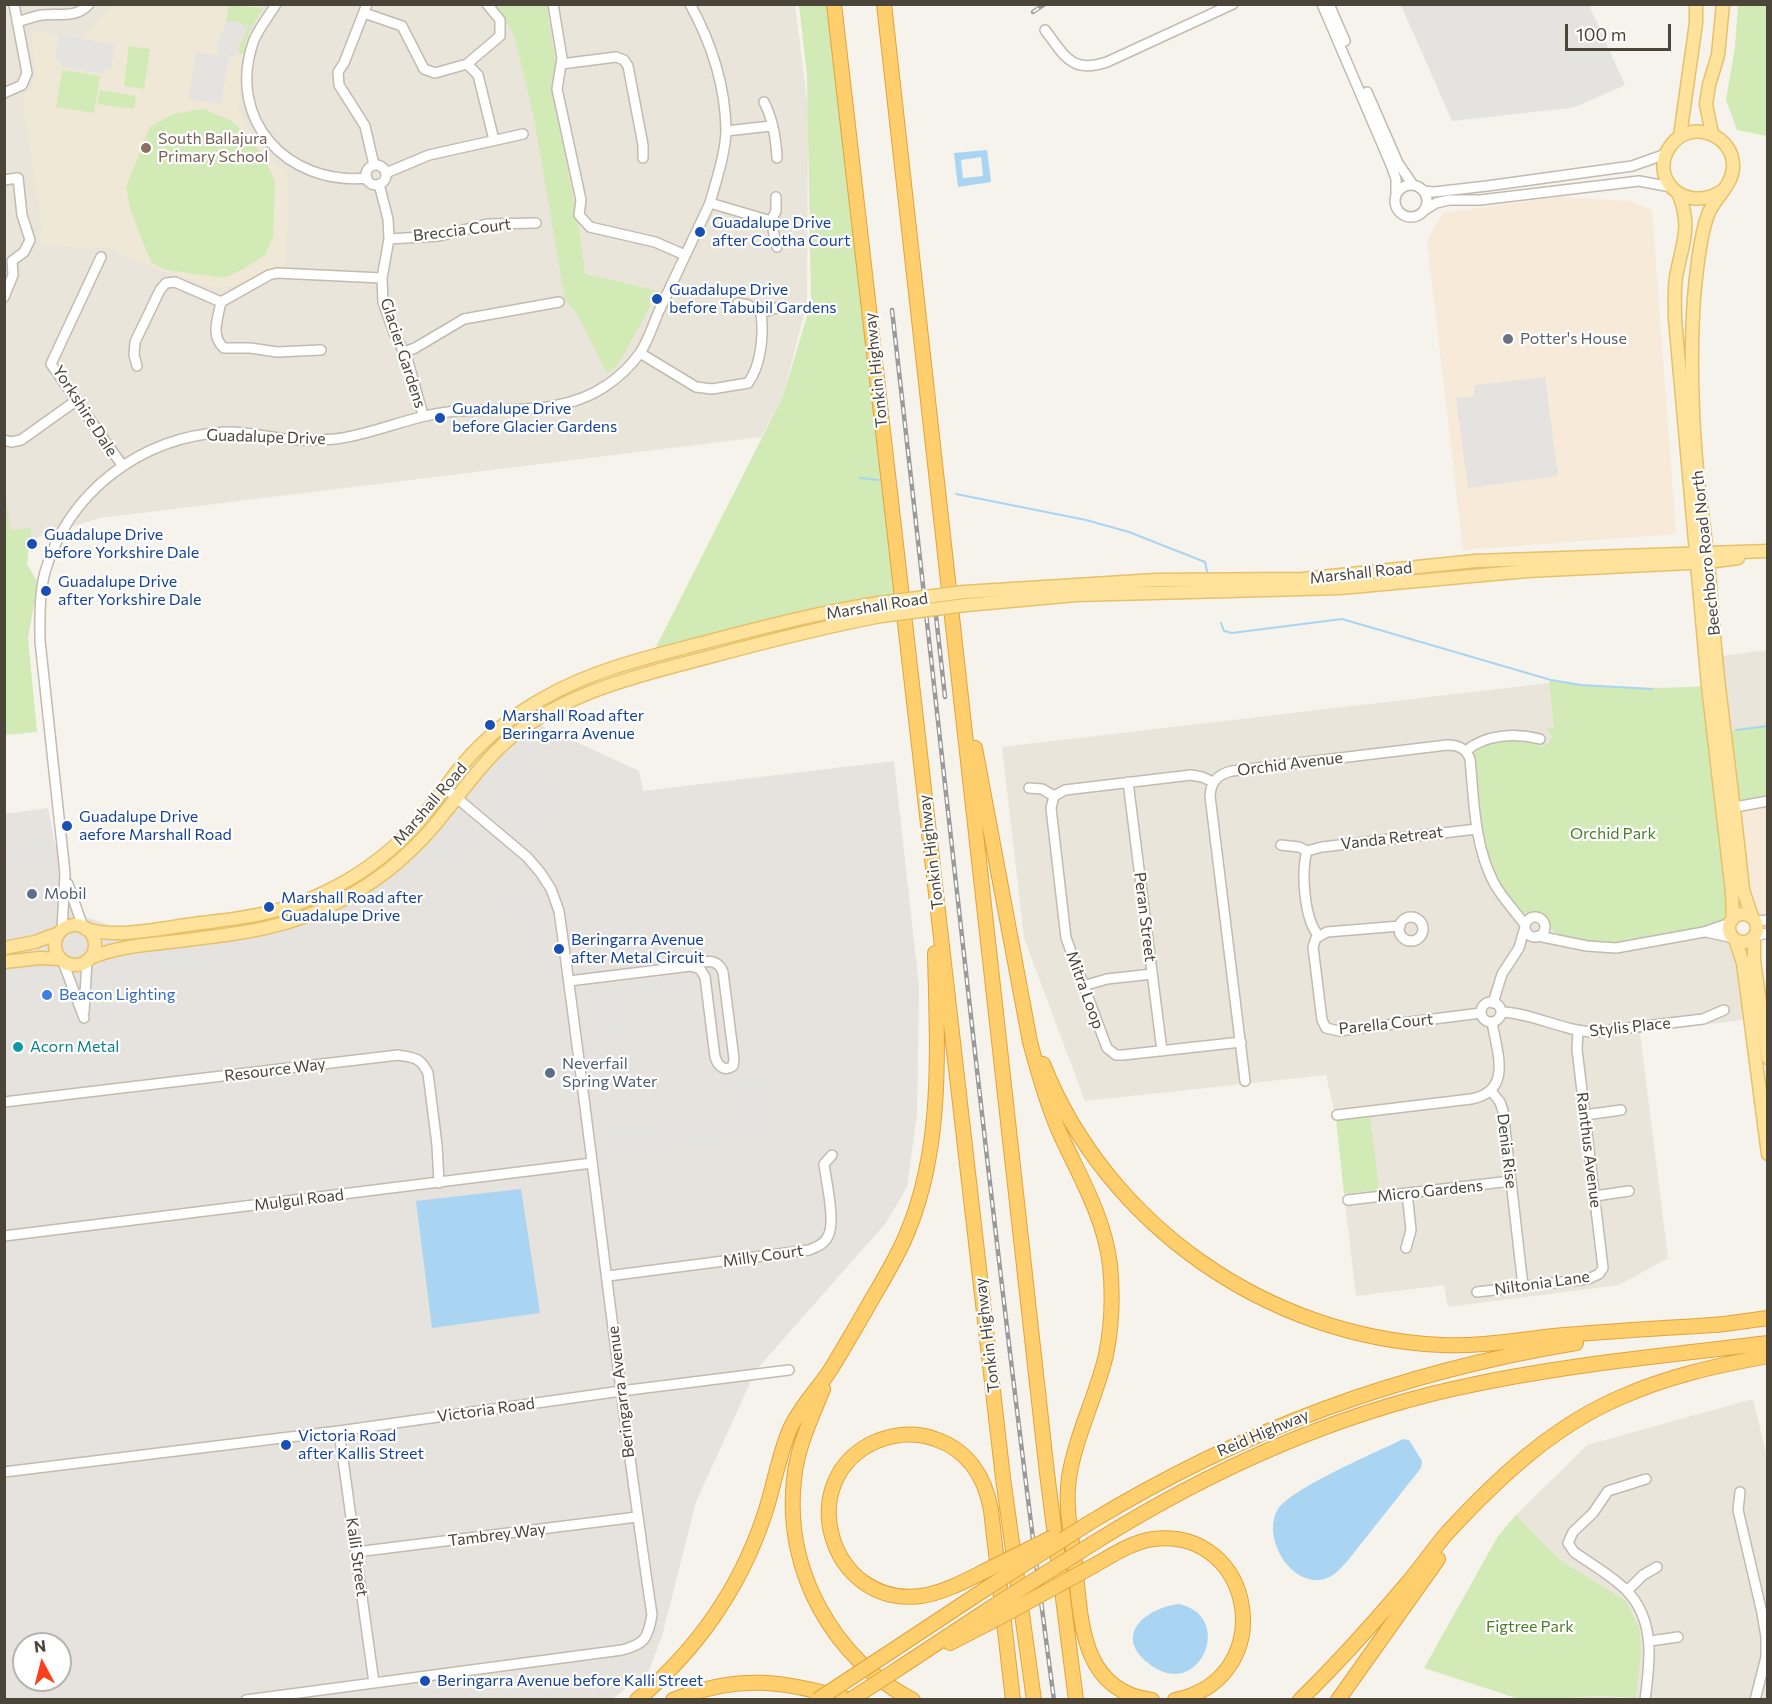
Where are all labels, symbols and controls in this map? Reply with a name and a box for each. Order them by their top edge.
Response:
scale bar [1568,12,1674,50]
text: 100 m [1576,23,1626,45]
place label: South Ballajura Primary School [158,129,268,167]
marker: South Ballajura Primary School [139,141,153,155]
place label: Guadalupe Drive after Cootha Court [712,213,851,251]
street label: Breccia Court [412,214,512,246]
marker: Guadalupe Drive after Cootha Court [693,225,707,239]
place label: Guadalupe Drive before Tabubil Gardens [669,280,837,318]
marker: Guadalupe Drive before Tabubil Gardens [650,292,664,306]
street label: Glacier Gardens [376,296,430,410]
street label: Tonkin Highway [860,311,892,429]
place label: Potter's House [1520,329,1627,349]
marker: Potter's House [1501,332,1515,346]
street label: Yorkshire Dale [49,362,121,460]
place label: Guadalupe Drive before Glacier Gardens [452,399,617,437]
marker: Guadalupe Drive before Glacier Gardens [433,411,447,425]
street label: Guadalupe Drive [206,425,326,449]
street label: Beechboro Road North [1688,469,1724,637]
place label: Guadalupe Drive before Yorkshire Dale [44,525,199,563]
marker: Guadalupe Drive before Yorkshire Dale [25,537,39,551]
street label: Marshall Road [1309,558,1413,588]
place label: Guadalupe Drive after Yorkshire Dale [58,572,201,610]
marker: Guadalupe Drive after Yorkshire Dale [39,584,53,598]
street label: Marshall Road [825,588,929,624]
place label: Marshall Road after Beringarra Avenue [502,706,644,744]
marker: Marshall Road after Beringarra Avenue [483,718,497,732]
street label: Orchid Avenue [1236,748,1344,780]
street label: Marshall Road [389,759,471,849]
street label: Tonkin Highway [914,793,948,911]
place label: Guadalupe Drive aefore Marshall Road [79,807,232,845]
marker: Guadalupe Drive aefore Marshall Road [60,819,74,833]
street label: Vanda Retreat [1340,822,1444,854]
park label: Orchid Park [1570,824,1656,844]
street label: Peran Street [1130,871,1160,963]
place label: Mobil [44,884,86,904]
marker: Mobil [25,887,39,901]
place label: Marshall Road after Guadalupe Drive [281,888,423,926]
marker: Marshall Road after Guadalupe Drive [262,900,276,914]
place label: Beringarra Avenue after Metal Circuit [571,930,704,968]
marker: Beringarra Avenue after Metal Circuit [552,942,566,956]
street label: Mitra Loop [1062,948,1108,1032]
place label: Beacon Lighting [59,985,175,1005]
marker: Beacon Lighting [40,988,54,1002]
street label: Parella Court [1338,1009,1434,1039]
street label: Stylis Place [1589,1013,1671,1041]
place label: Acorn Metal [30,1037,119,1057]
marker: Acorn Metal [11,1040,25,1054]
street label: Resource Way [223,1054,327,1086]
place label: Neverfail Spring Water [562,1054,657,1092]
marker: Neverfail Spring Water [543,1066,557,1080]
street label: Ranthus Avenue [1572,1091,1606,1209]
street label: Denia Rise [1493,1112,1521,1190]
street label: Micro Gardens [1376,1176,1484,1206]
street label: Mulgul Road [253,1185,345,1215]
street label: Milly Court [721,1241,805,1271]
street label: Niltonia Lane [1493,1267,1591,1299]
street label: Tonkin Highway [970,1276,1004,1394]
street label: Beringarra Avenue [603,1325,639,1459]
street label: Victoria Road [436,1394,536,1426]
street label: Reid Highway [1214,1405,1312,1461]
place label: Victoria Road after Kallis Street [298,1426,424,1464]
marker: Victoria Road after Kallis Street [279,1438,293,1452]
street label: Kalli Street [342,1516,372,1598]
street label: Tambrey Way [447,1519,547,1551]
park label: Figtree Park [1486,1617,1574,1637]
north arrow [12,1632,72,1692]
text: N [33,1635,47,1656]
place label: Beringarra Avenue before Kalli Street [437,1671,703,1691]
marker: Beringarra Avenue before Kalli Street [418,1674,432,1688]

